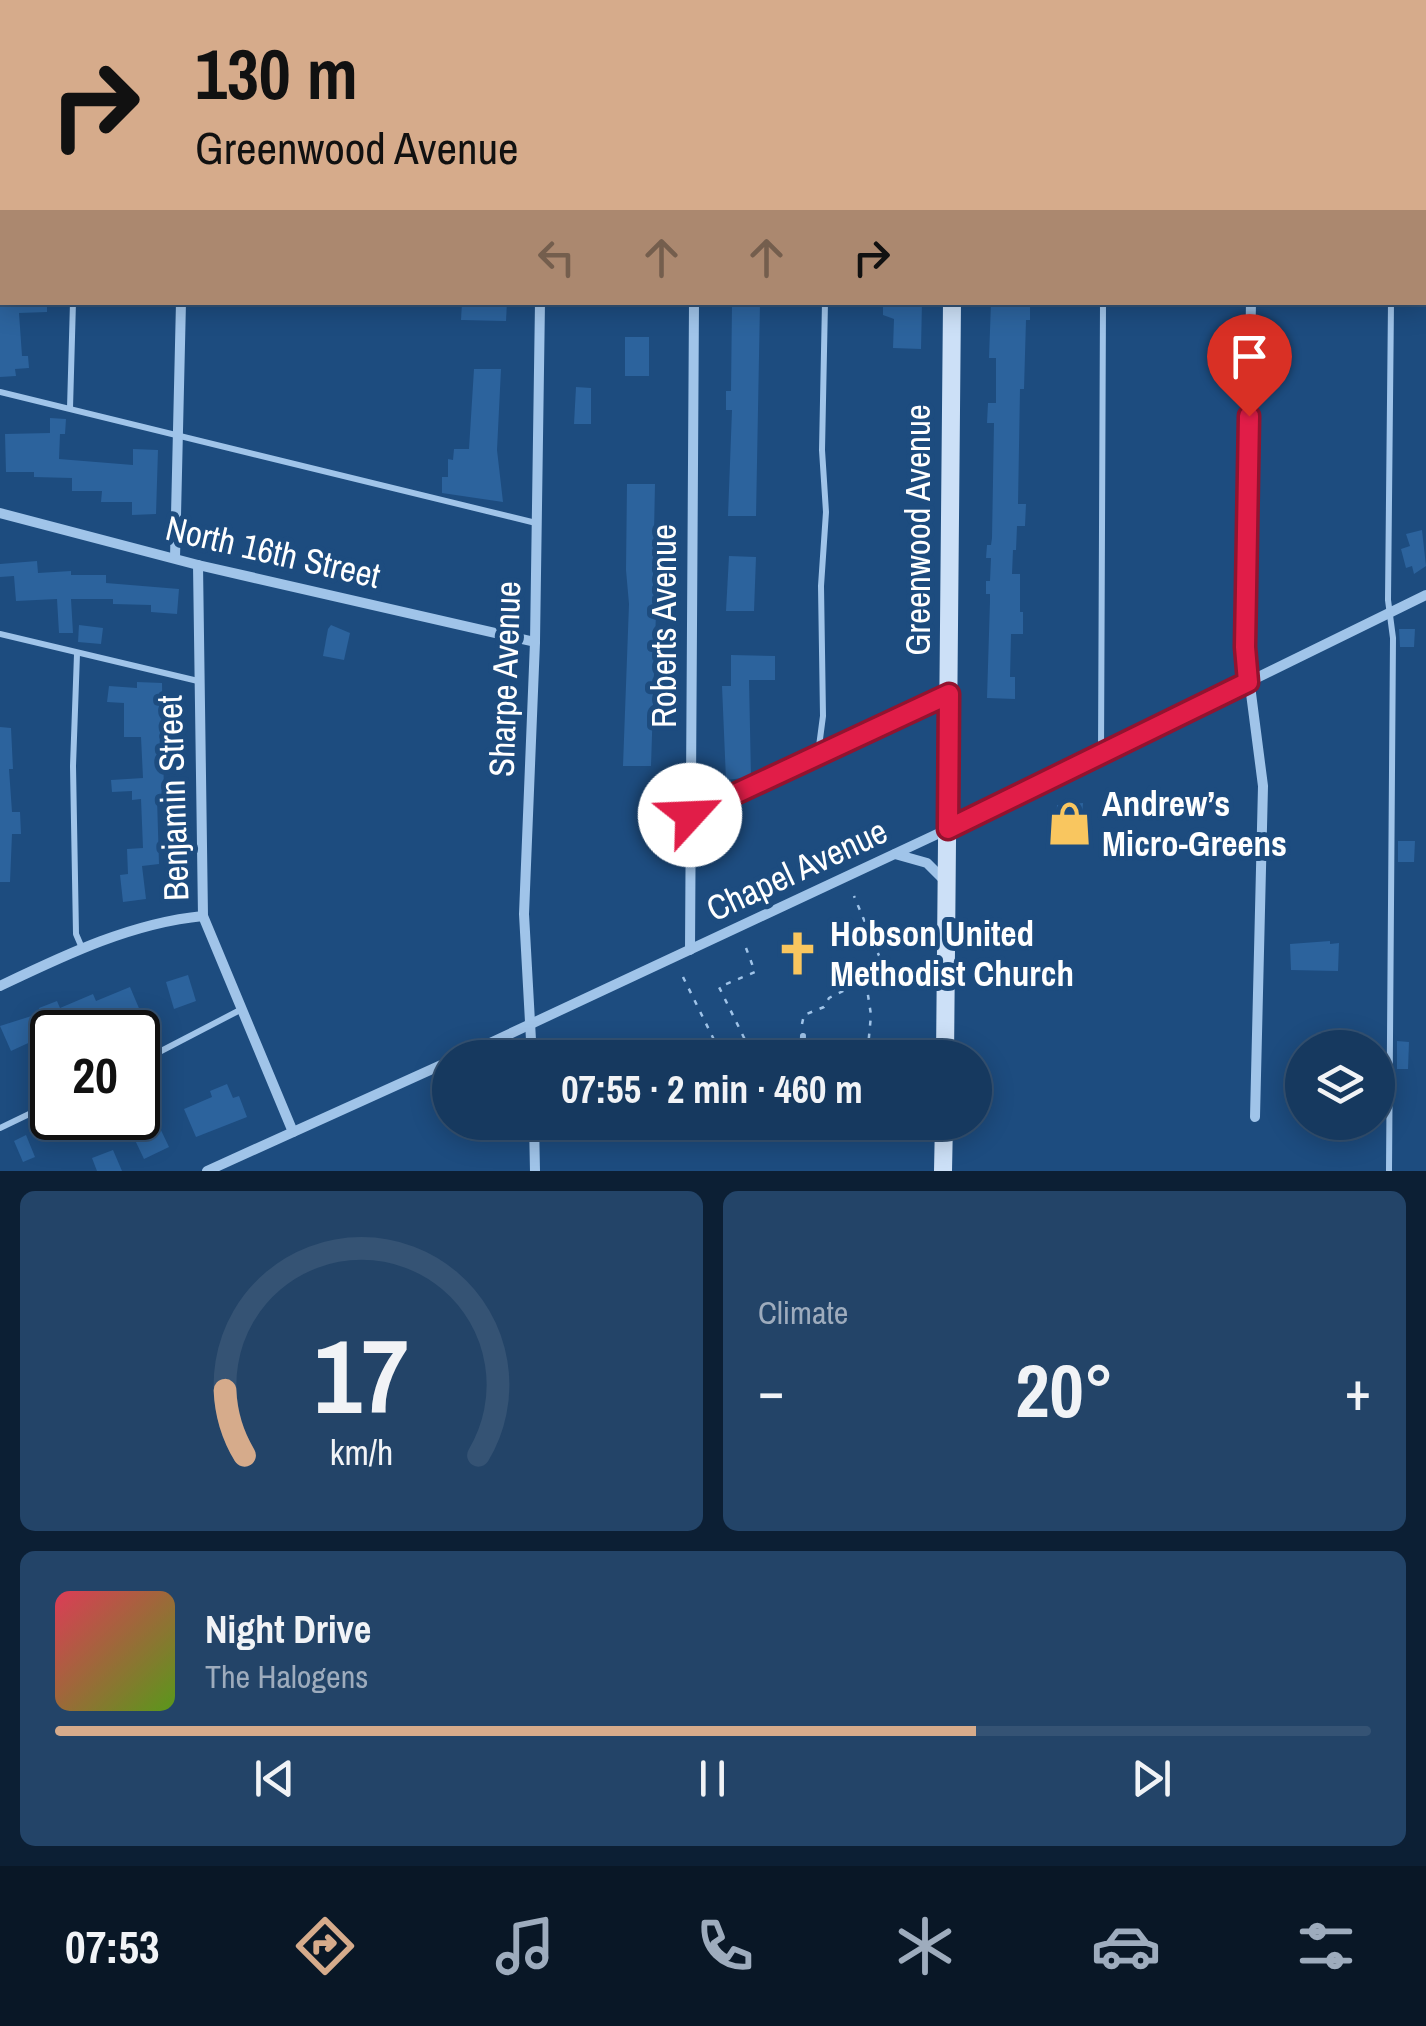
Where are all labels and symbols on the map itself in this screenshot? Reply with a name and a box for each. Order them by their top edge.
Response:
pin [1207,314,1292,417]
street label: Greenwood Avenue [894,404,941,656]
street label: North 16th Street [161,504,385,599]
street label: Roberts Avenue [640,524,687,728]
street label: Sharpe Avenue [478,580,531,778]
street label: Benjamin Street [145,694,200,902]
position arrow [638,763,742,867]
place label: Andrew’s Micro-Greens [1102,780,1287,867]
shop icon: Andrew’s Micro-Greens [1045,800,1093,848]
street label: Chapel Avenue [699,807,895,932]
place label: Hobson United Methodist Church [830,910,1074,997]
church icon: Hobson United Methodist Church [773,930,821,978]
speed limit sign: 20 [30,1010,160,1140]

